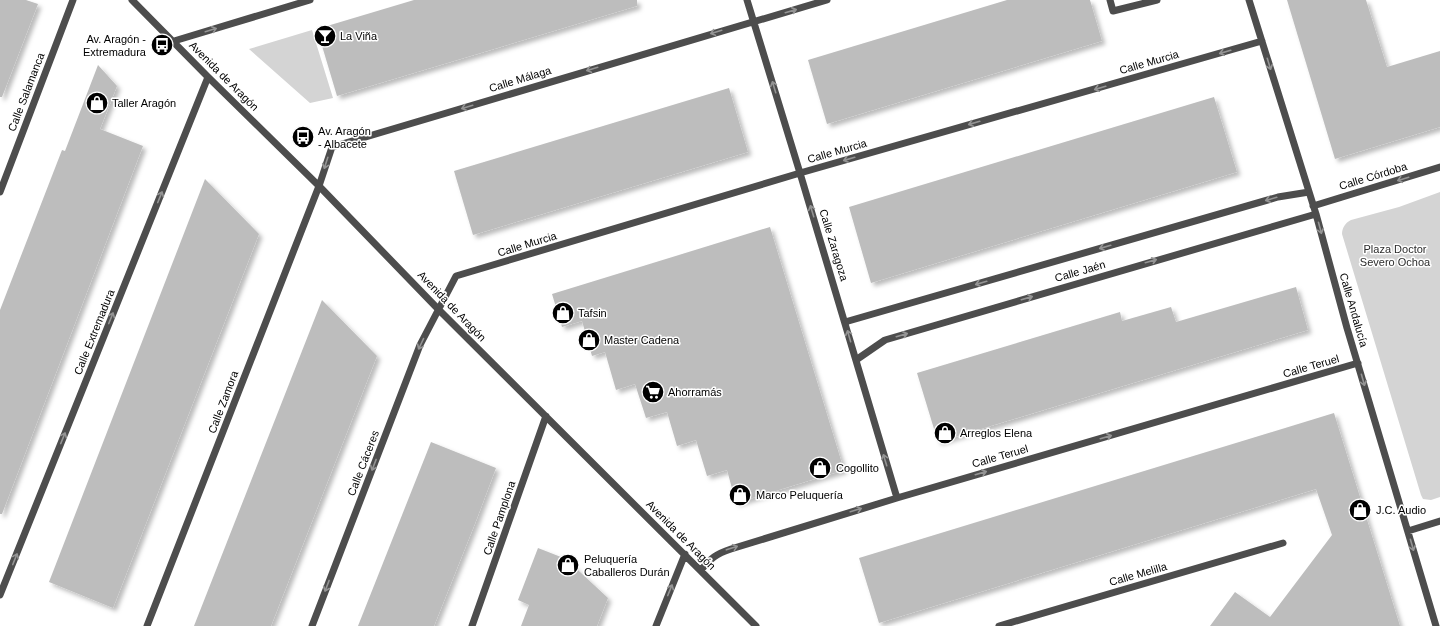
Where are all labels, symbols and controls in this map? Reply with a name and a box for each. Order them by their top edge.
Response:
one-way arrow [784,7,797,14]
bar icon: La Viña [312,23,338,49]
one-way arrow [204,26,217,33]
one-way arrow [710,29,723,36]
place label: La Viña [340,30,378,42]
bus stop icon: Av. Aragón - Extremadura [149,32,175,58]
place label: Av. Aragón - Extremadura [83,33,147,58]
street label: Avenida de Aragón [187,39,261,113]
street label: Calle Murcia [1118,48,1181,76]
one-way arrow [1218,49,1231,56]
street label: Calle Salamanca [5,50,47,133]
one-way arrow [1266,57,1273,70]
street label: Calle Málaga [488,64,553,94]
one-way arrow [585,66,598,73]
one-way arrow [770,80,777,93]
one-way arrow [1093,84,1106,92]
shop icon: Taller Aragón [84,90,110,116]
place label: Taller Aragón [112,97,176,109]
one-way arrow [461,104,474,111]
one-way arrow [968,120,981,127]
bus stop icon: Av. Aragón - Albacete [290,124,316,150]
place label: Av. Aragón - Albacete [318,125,371,150]
street label: Calle Murcia [806,137,869,165]
one-way arrow [322,156,330,168]
one-way arrow [843,156,856,163]
street label: Calle Córdoba [1338,160,1409,192]
one-way arrow [1396,176,1409,183]
one-way arrow [156,191,164,203]
one-way arrow [1264,196,1277,203]
one-way arrow [808,205,815,218]
street label: Calle Zaragoza [817,208,851,283]
one-way arrow [1317,222,1324,235]
street label: Calle Murcia [496,229,559,259]
park label: Plaza Doctor Severo Ochoa [1360,243,1431,268]
one-way arrow [1099,244,1112,251]
one-way arrow [1145,257,1158,264]
street label: Calle Jaén [1053,258,1107,284]
street label: Avenida de Aragón [415,268,489,344]
street label: Calle Andalucía [1338,272,1371,349]
one-way arrow [974,280,987,287]
street label: Calle Extremadura [71,287,117,376]
one-way arrow [1020,294,1033,301]
shop icon: Tafsin [550,300,576,326]
place label: Tafsin [578,307,607,319]
one-way arrow [108,312,116,324]
shop icon: Master Cadena [576,327,602,353]
one-way arrow [845,329,852,342]
one-way arrow [895,331,908,338]
place label: Master Cadena [604,334,680,346]
one-way arrow [417,338,424,350]
street label: Calle Teruel [1282,352,1340,380]
street label: Calle Zamora [206,368,241,435]
one-way arrow [1360,374,1367,387]
supermarket icon: Ahorramás [640,379,666,405]
place label: Ahorramás [668,386,722,398]
shop icon: Arreglos Elena [932,420,958,446]
place label: Arreglos Elena [960,427,1033,439]
street label: Calle Cáceres [345,428,381,497]
one-way arrow [60,433,67,445]
one-way arrow [1099,433,1112,440]
street label: Calle Teruel [971,442,1029,470]
one-way arrow [881,454,888,467]
shop icon: Cogollito [807,455,833,481]
one-way arrow [369,459,377,471]
place label: Cogollito [836,462,879,474]
one-way arrow [974,469,987,476]
street label: Calle Pamplona [481,479,518,557]
shop icon: Marco Peluquería [727,482,753,508]
place label: Marco Peluquería [756,489,844,501]
shop icon: J.C. Audio [1347,497,1373,523]
street label: Avenida de Aragón [644,498,718,572]
place label: J.C. Audio [1376,504,1426,516]
one-way arrow [849,506,862,513]
one-way arrow [1409,538,1416,551]
one-way arrow [726,544,738,552]
shop icon: Peluquería Caballeros Durán [555,552,581,578]
one-way arrow [11,553,19,565]
place label: Peluquería Caballeros Durán [584,553,670,578]
street label: Calle Melilla [1108,560,1169,588]
one-way arrow [322,580,330,592]
one-way arrow [667,584,675,596]

